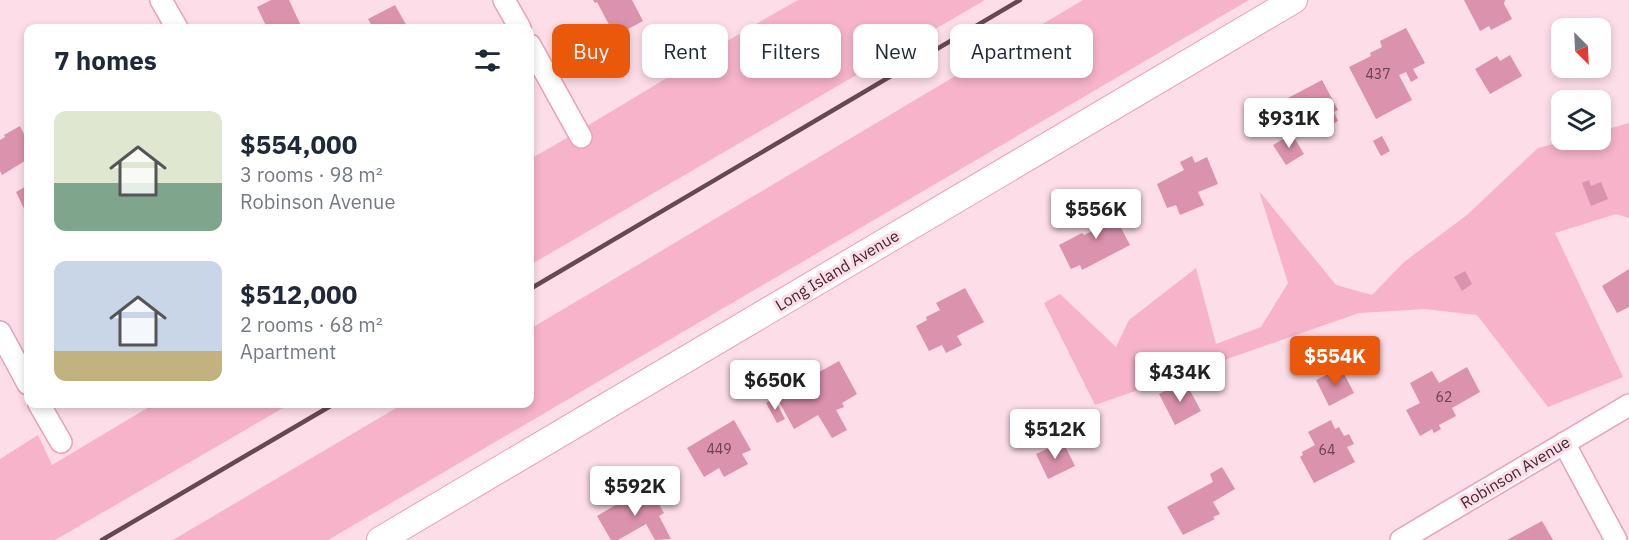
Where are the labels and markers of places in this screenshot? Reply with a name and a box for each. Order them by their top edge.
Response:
pin: $931K [1247,98,1331,149]
pin: $556K [1054,189,1138,240]
pin: $554K [1293,336,1377,387]
pin: $434K [1138,352,1222,403]
pin: $650K [733,360,817,411]
pin: $512K [1013,409,1097,460]
pin: $592K [593,466,677,517]

